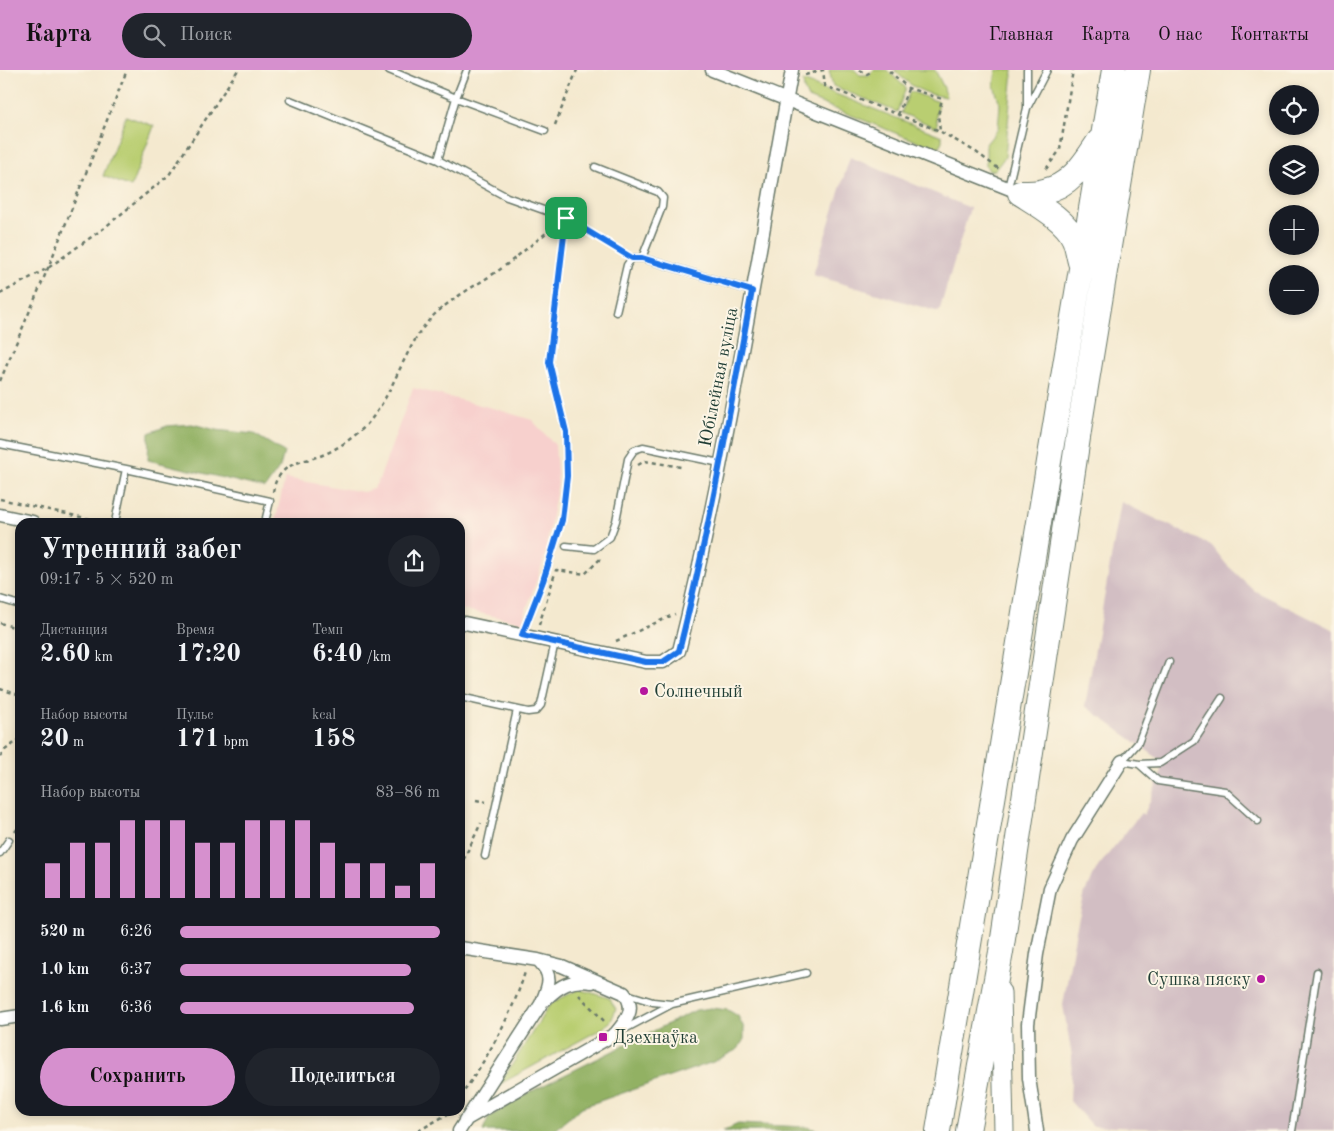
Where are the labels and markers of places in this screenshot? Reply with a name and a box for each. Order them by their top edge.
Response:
pin [545,197,587,239]
place label: Солнечный [654,683,743,701]
marker: Солнечный [638,685,650,697]
place label: Сушка пяску [1147,971,1251,989]
marker: Сушка пяску [1255,973,1267,985]
place label: Дзехнаўка [613,1029,698,1047]
marker: Дзехнаўка [597,1031,609,1043]

